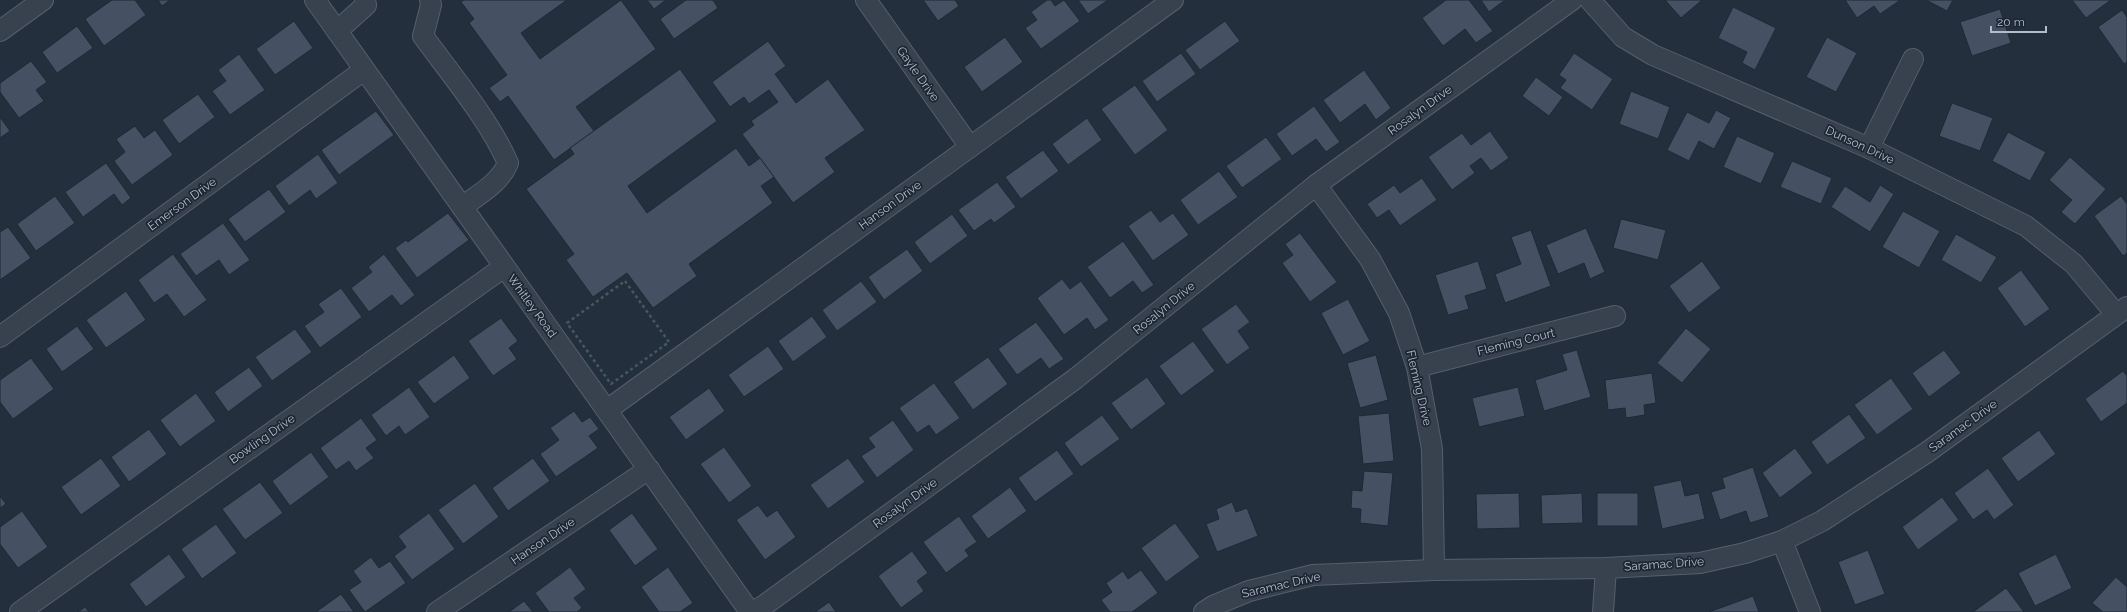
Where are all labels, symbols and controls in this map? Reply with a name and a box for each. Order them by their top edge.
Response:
scale bar [1991,8,2046,34]
text: 20 m [1997,15,2025,29]
street label: Gayle Drive [894,44,942,104]
street label: Rosalyn Drive [1385,82,1455,138]
street label: Dunson Drive [1823,123,1897,167]
street label: Emerson Drive [145,174,219,234]
street label: Hanson Drive [856,178,924,232]
street label: Whitley Road [504,272,560,340]
street label: Rosalyn Drive [1130,279,1198,337]
street label: Fleming Court [1476,326,1556,358]
street label: Fleming Drive [1404,349,1434,427]
street label: Saramac Drive [1926,397,2000,455]
street label: Bowling Drive [227,411,297,467]
street label: Rosalyn Drive [870,475,940,531]
street label: Hanson Drive [508,515,578,567]
street label: Saramac Drive [1623,554,1705,574]
street label: Saramac Drive [1240,569,1322,601]

